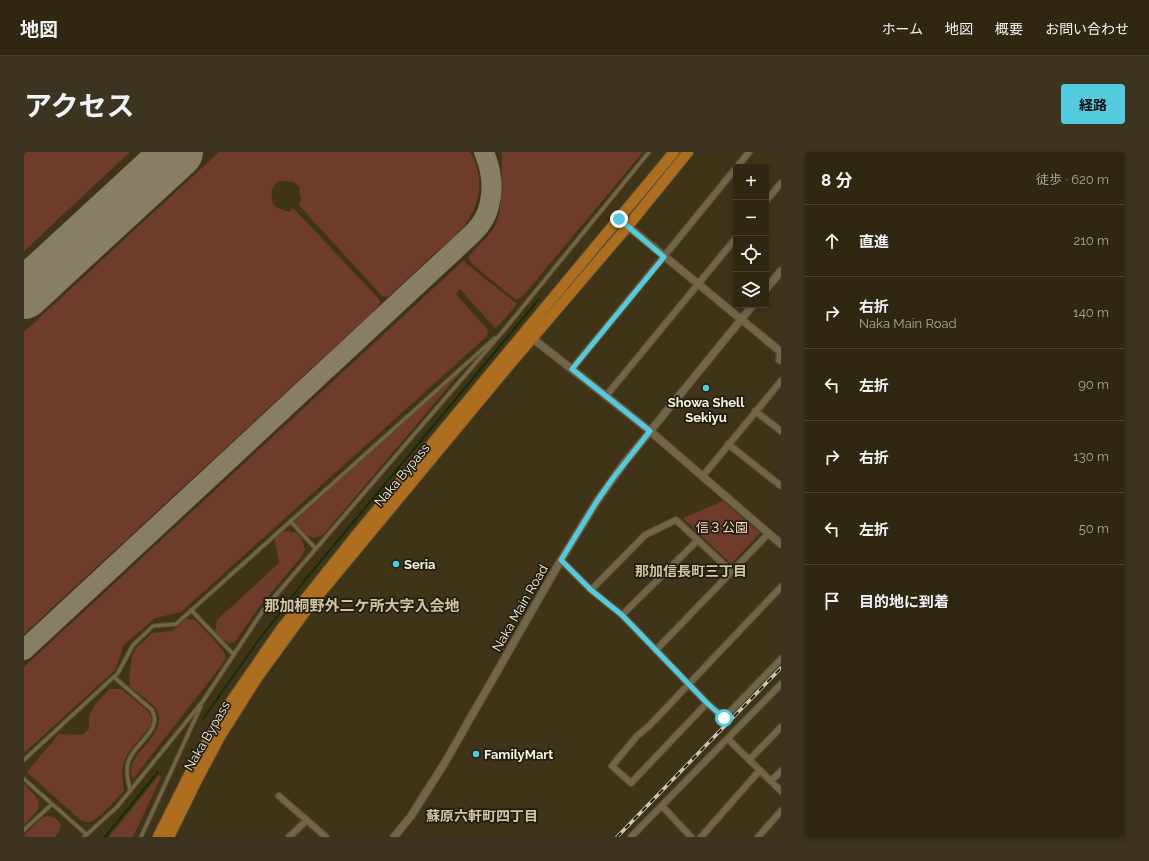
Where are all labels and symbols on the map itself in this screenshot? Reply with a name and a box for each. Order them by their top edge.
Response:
route end [610,210,628,228]
marker: Showa Shell Sekiyu [701,383,711,393]
place label: Showa Shell Sekiyu [668,395,745,425]
street label: Naka Bypass [371,440,433,510]
park label: 信３公園 [696,520,748,535]
place label: Seria [404,557,436,572]
marker: Seria [391,559,401,569]
street label: Naka Main Road [489,562,551,654]
district label: 那加信長町三丁目 [635,563,747,579]
district label: 那加桐野外二ケ所大字入会地 [264,597,460,615]
street label: Naka Bypass [181,699,233,773]
route start [715,709,733,727]
place label: FamilyMart [484,747,553,762]
marker: FamilyMart [471,749,481,759]
district label: 蘇原六軒町四丁目 [426,808,538,824]

